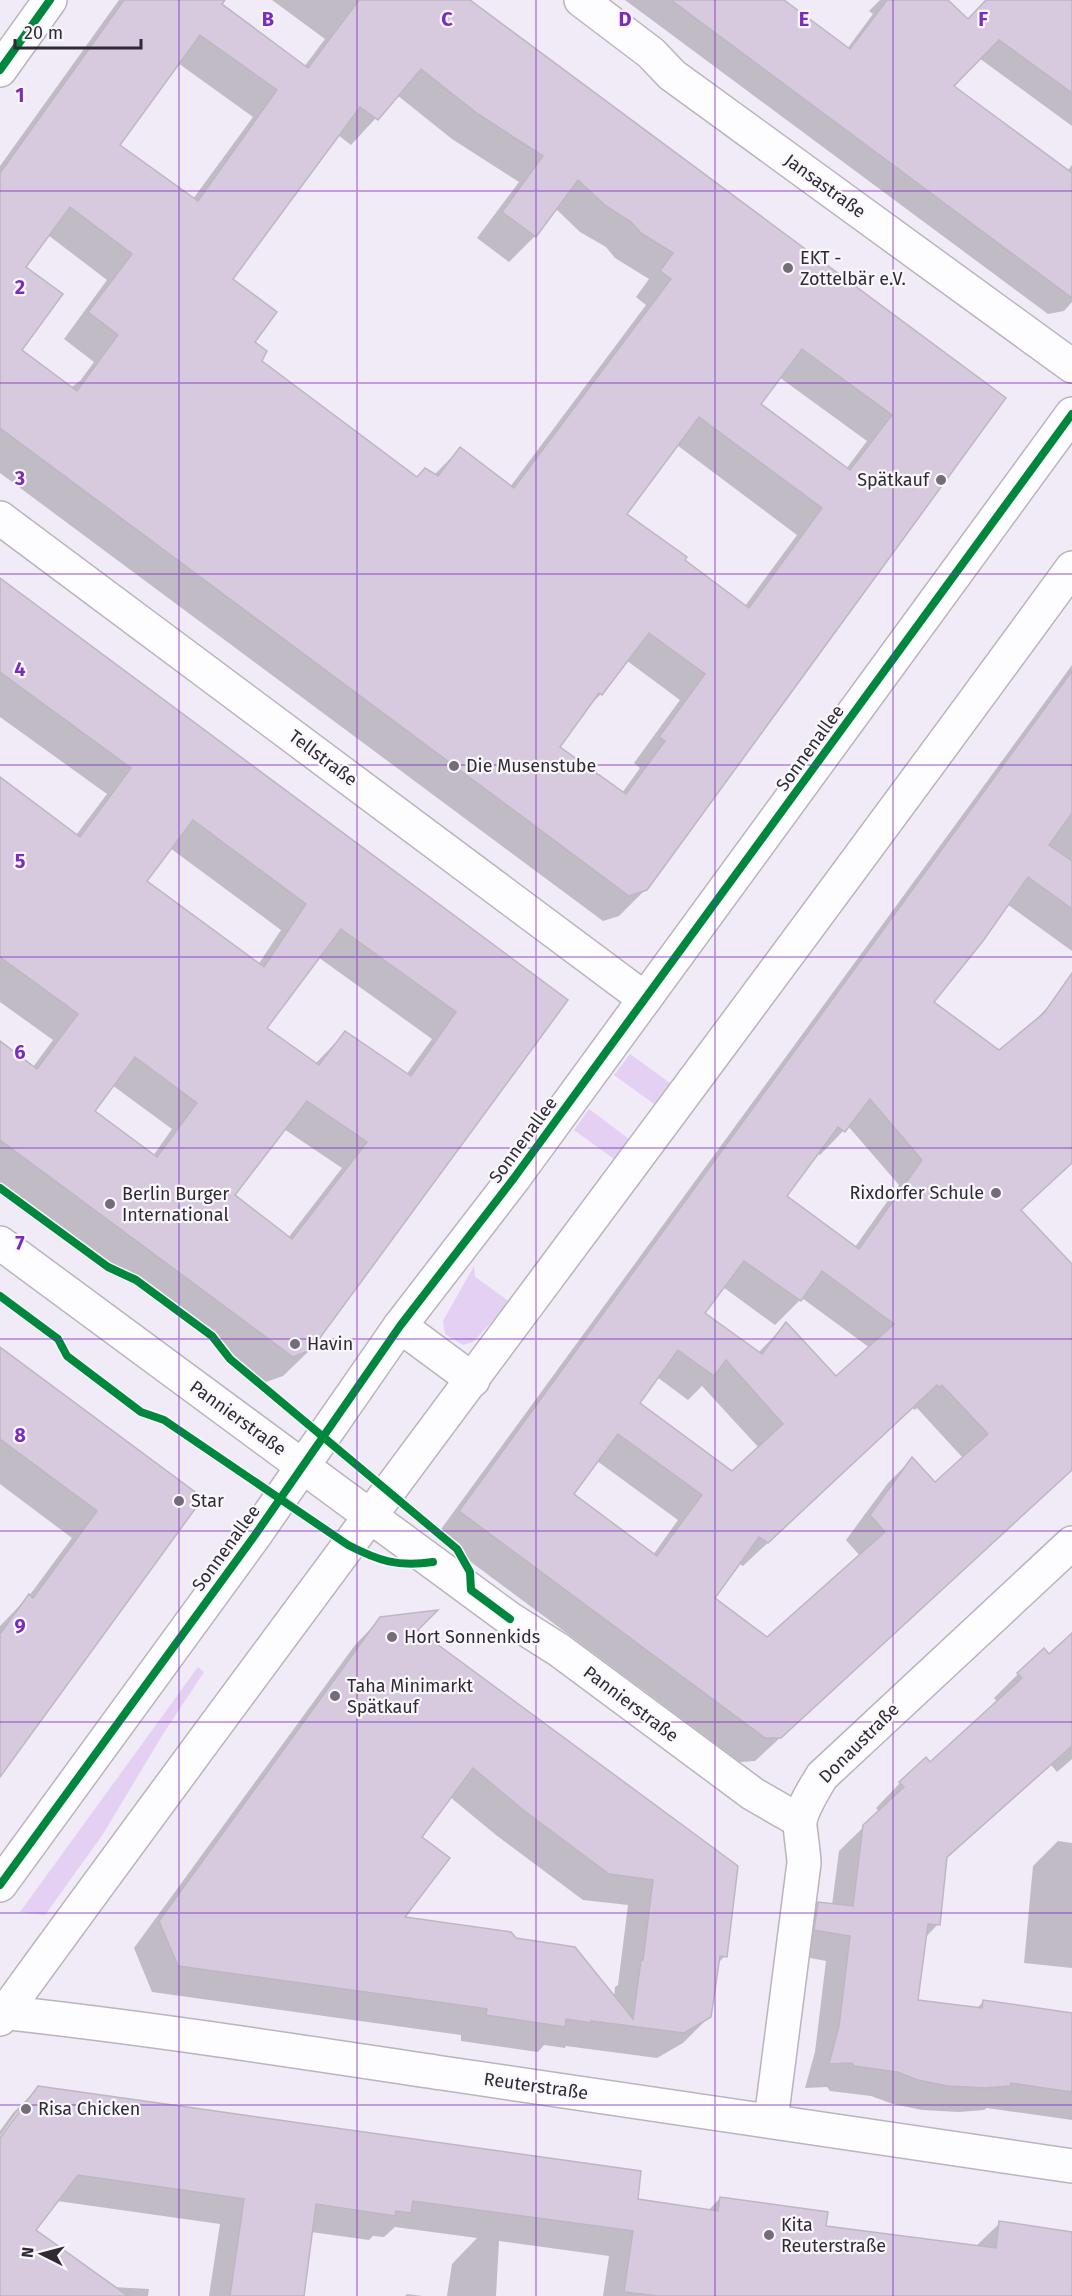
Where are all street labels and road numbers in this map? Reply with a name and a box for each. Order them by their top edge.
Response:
street label: Jansastraße [780,149,870,223]
street label: Sonnenallee [771,700,849,796]
street label: Tellstraße [284,725,362,791]
street label: Sonnenallee [484,1092,562,1188]
street label: Pannierstraße [186,1376,290,1460]
street label: Sonnenallee [187,1500,265,1596]
street label: Pannierstraße [579,1661,683,1747]
street label: Donaustraße [814,1698,904,1788]
street label: Reuterstraße [482,2068,590,2104]

